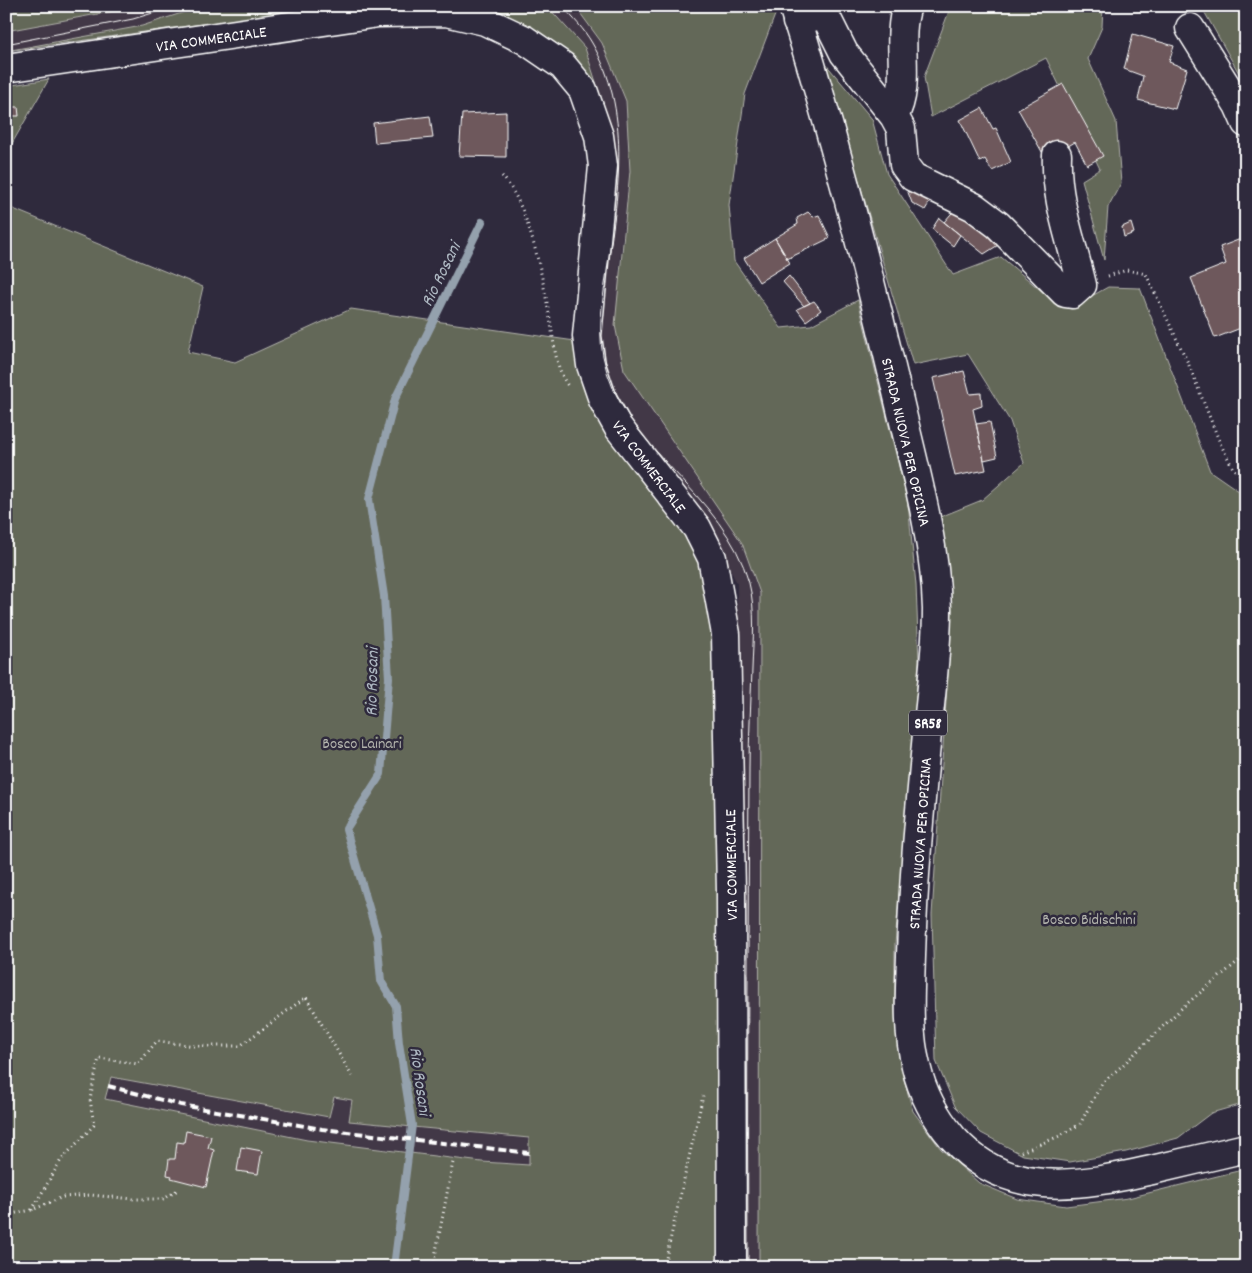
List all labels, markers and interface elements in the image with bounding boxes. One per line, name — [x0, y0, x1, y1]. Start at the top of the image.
street label: VIA COMMERCIALE — [155, 21, 269, 60]
water label: Rio Rosani — [416, 236, 470, 311]
street label: STRADA NUOVA PER OPICINA — [874, 356, 935, 529]
street label: VIA COMMERCIALE — [605, 416, 691, 519]
water label: Rio Rosani — [360, 645, 387, 717]
road number: SR58 — [909, 710, 947, 736]
park label: Bosco Lainari — [322, 733, 402, 756]
street label: STRADA NUOVA PER OPICINA — [904, 756, 939, 930]
street label: VIA COMMERCIALE — [720, 808, 745, 921]
park label: Bosco Bidischini — [1042, 909, 1136, 932]
water label: Rio Rosani — [401, 1046, 436, 1120]

